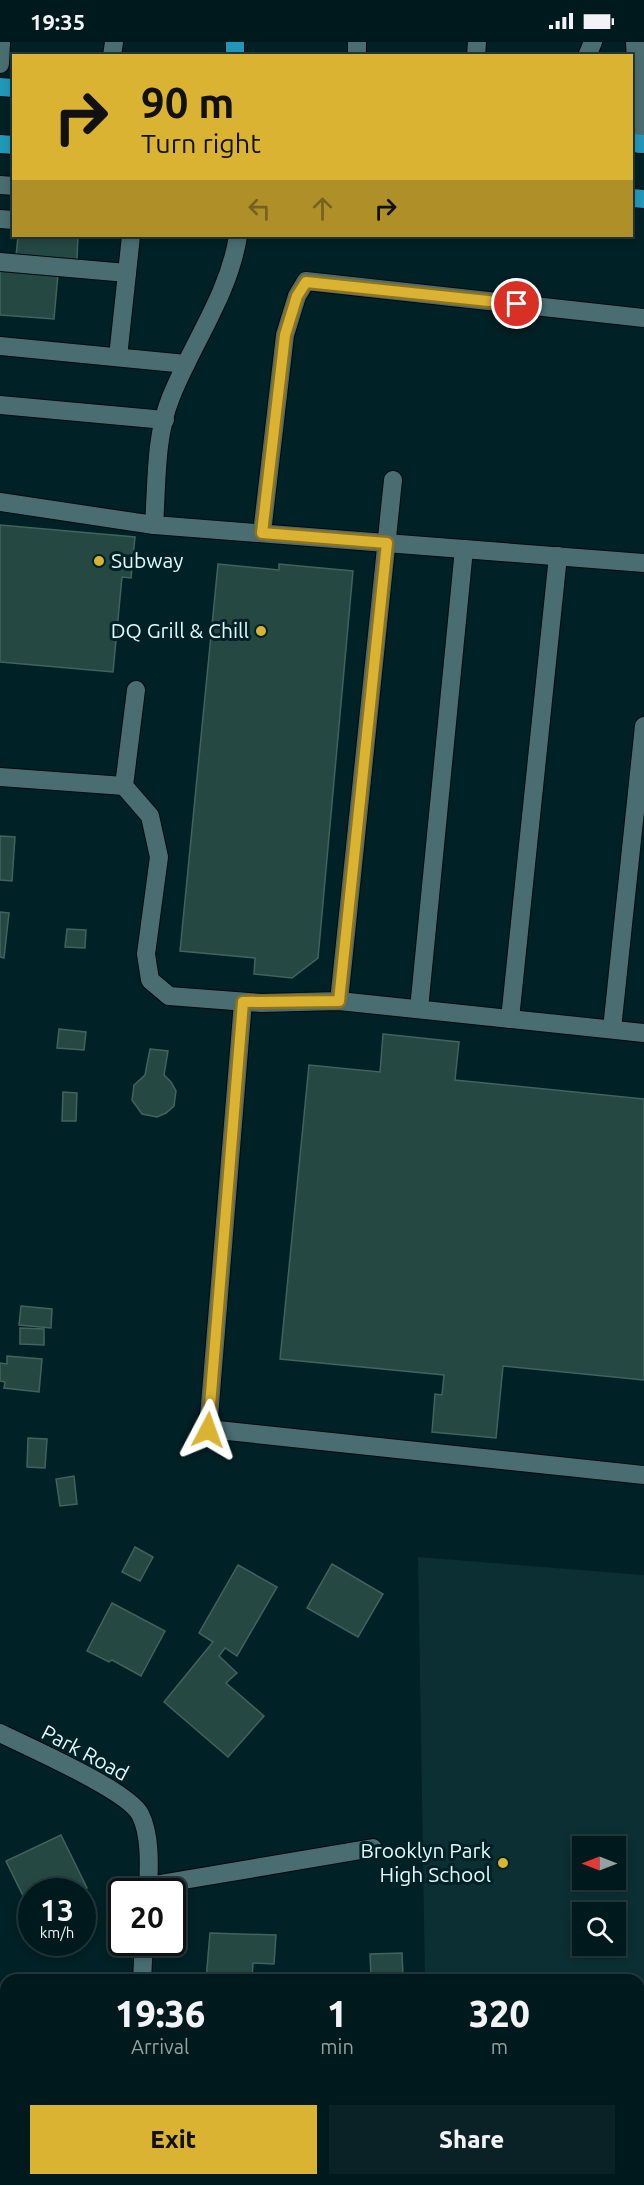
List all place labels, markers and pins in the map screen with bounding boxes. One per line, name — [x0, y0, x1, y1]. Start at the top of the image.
pin — [491, 278, 542, 329]
place label: Subway — [111, 548, 183, 572]
marker: Subway — [92, 554, 106, 568]
place label: DQ Grill & Chill — [111, 618, 249, 642]
marker: DQ Grill & Chill — [254, 624, 268, 638]
place label: Brooklyn Park High School — [360, 1838, 491, 1886]
marker: Brooklyn Park High School — [496, 1856, 510, 1870]

